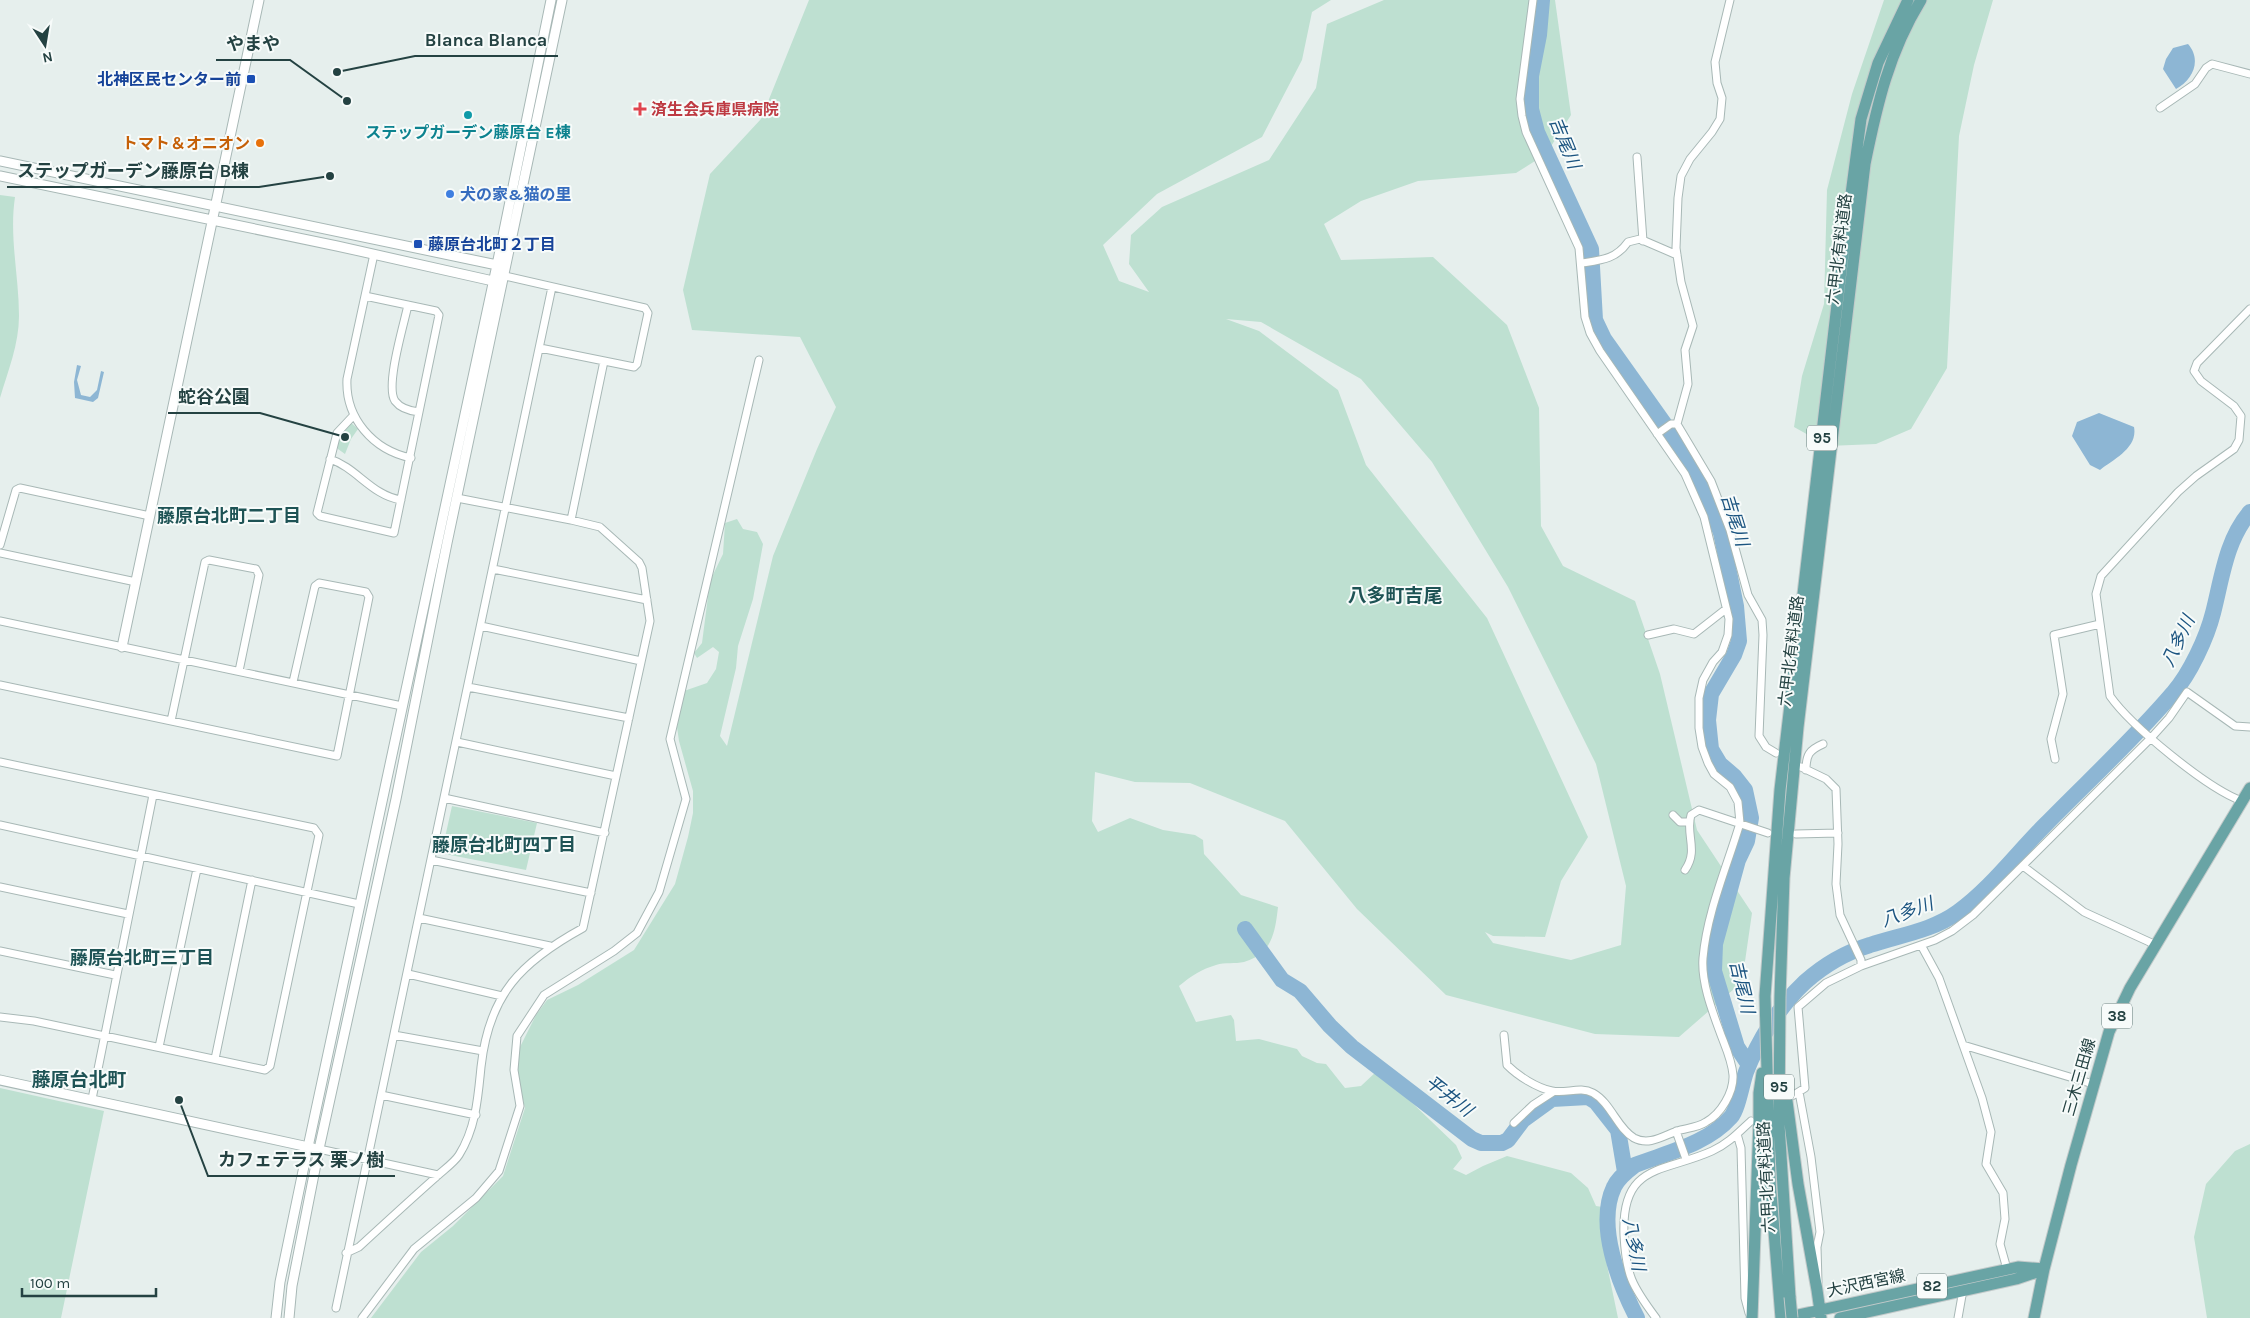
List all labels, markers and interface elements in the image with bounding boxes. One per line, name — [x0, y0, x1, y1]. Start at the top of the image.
north arrow — [20, 20, 70, 70]
callout: Blanca Blanca — [415, 23, 558, 56]
callout: やまや — [216, 27, 290, 60]
text: Blanca Blanca — [425, 29, 547, 51]
text: やまや — [226, 33, 280, 55]
text: N — [41, 48, 54, 67]
place label: 北神区民センター前 — [97, 70, 241, 89]
marker: 北神区民センター前 — [245, 73, 257, 85]
place label: 済生会兵庫県病院 — [651, 100, 779, 119]
marker: 済生会兵庫県病院 — [633, 102, 647, 116]
marker: ステップガーデン藤原台 E棟 — [462, 109, 474, 121]
water label: 吉尾川 — [1545, 114, 1586, 174]
place label: ステップガーデン藤原台 E棟 — [365, 123, 571, 142]
place label: トマト＆オニオン — [122, 134, 250, 153]
marker: トマト＆オニオン — [254, 137, 266, 149]
callout: ステップガーデン藤原台 B棟 — [7, 154, 259, 187]
text: ステップガーデン藤原台 B棟 — [17, 160, 249, 182]
place label: 犬の家&猫の里 — [460, 185, 571, 204]
marker: 犬の家&猫の里 — [444, 188, 456, 200]
street label: 六甲北有料道路 — [1823, 192, 1855, 306]
place label: 藤原台北町２丁目 — [428, 235, 556, 254]
marker: 藤原台北町２丁目 — [412, 238, 424, 250]
callout: 蛇谷公園 — [168, 380, 260, 413]
text: 蛇谷公園 — [178, 386, 250, 408]
road number: 95 — [1807, 426, 1837, 450]
water label: 吉尾川 — [1717, 491, 1754, 551]
district label: 藤原台北町二丁目 — [157, 505, 301, 527]
district label: 八多町吉尾 — [1347, 585, 1443, 607]
street label: 六甲北有料道路 — [1775, 594, 1807, 708]
water label: 八多川 — [2157, 610, 2200, 670]
district label: 藤原台北町四丁目 — [432, 834, 576, 856]
water label: 八多川 — [1878, 892, 1938, 932]
district label: 藤原台北町三丁目 — [70, 947, 214, 969]
water label: 吉尾川 — [1725, 958, 1759, 1018]
road number: 38 — [2102, 1004, 2132, 1028]
street label: 三木三田線 — [2059, 1036, 2099, 1118]
district label: 藤原台北町 — [31, 1069, 127, 1091]
water label: 平井川 — [1421, 1071, 1479, 1123]
road number: 95 — [1764, 1074, 1794, 1100]
street label: 六甲北有料道路 — [1754, 1121, 1778, 1233]
callout: カフェテラス 栗ノ樹 — [208, 1143, 395, 1176]
text: カフェテラス 栗ノ樹 — [218, 1149, 384, 1171]
water label: 八多川 — [1618, 1215, 1650, 1275]
street label: 大沢西宮線 — [1825, 1265, 1907, 1301]
scale bar — [22, 1266, 156, 1298]
text: 100 m — [30, 1274, 70, 1292]
road number: 82 — [1917, 1274, 1947, 1298]

